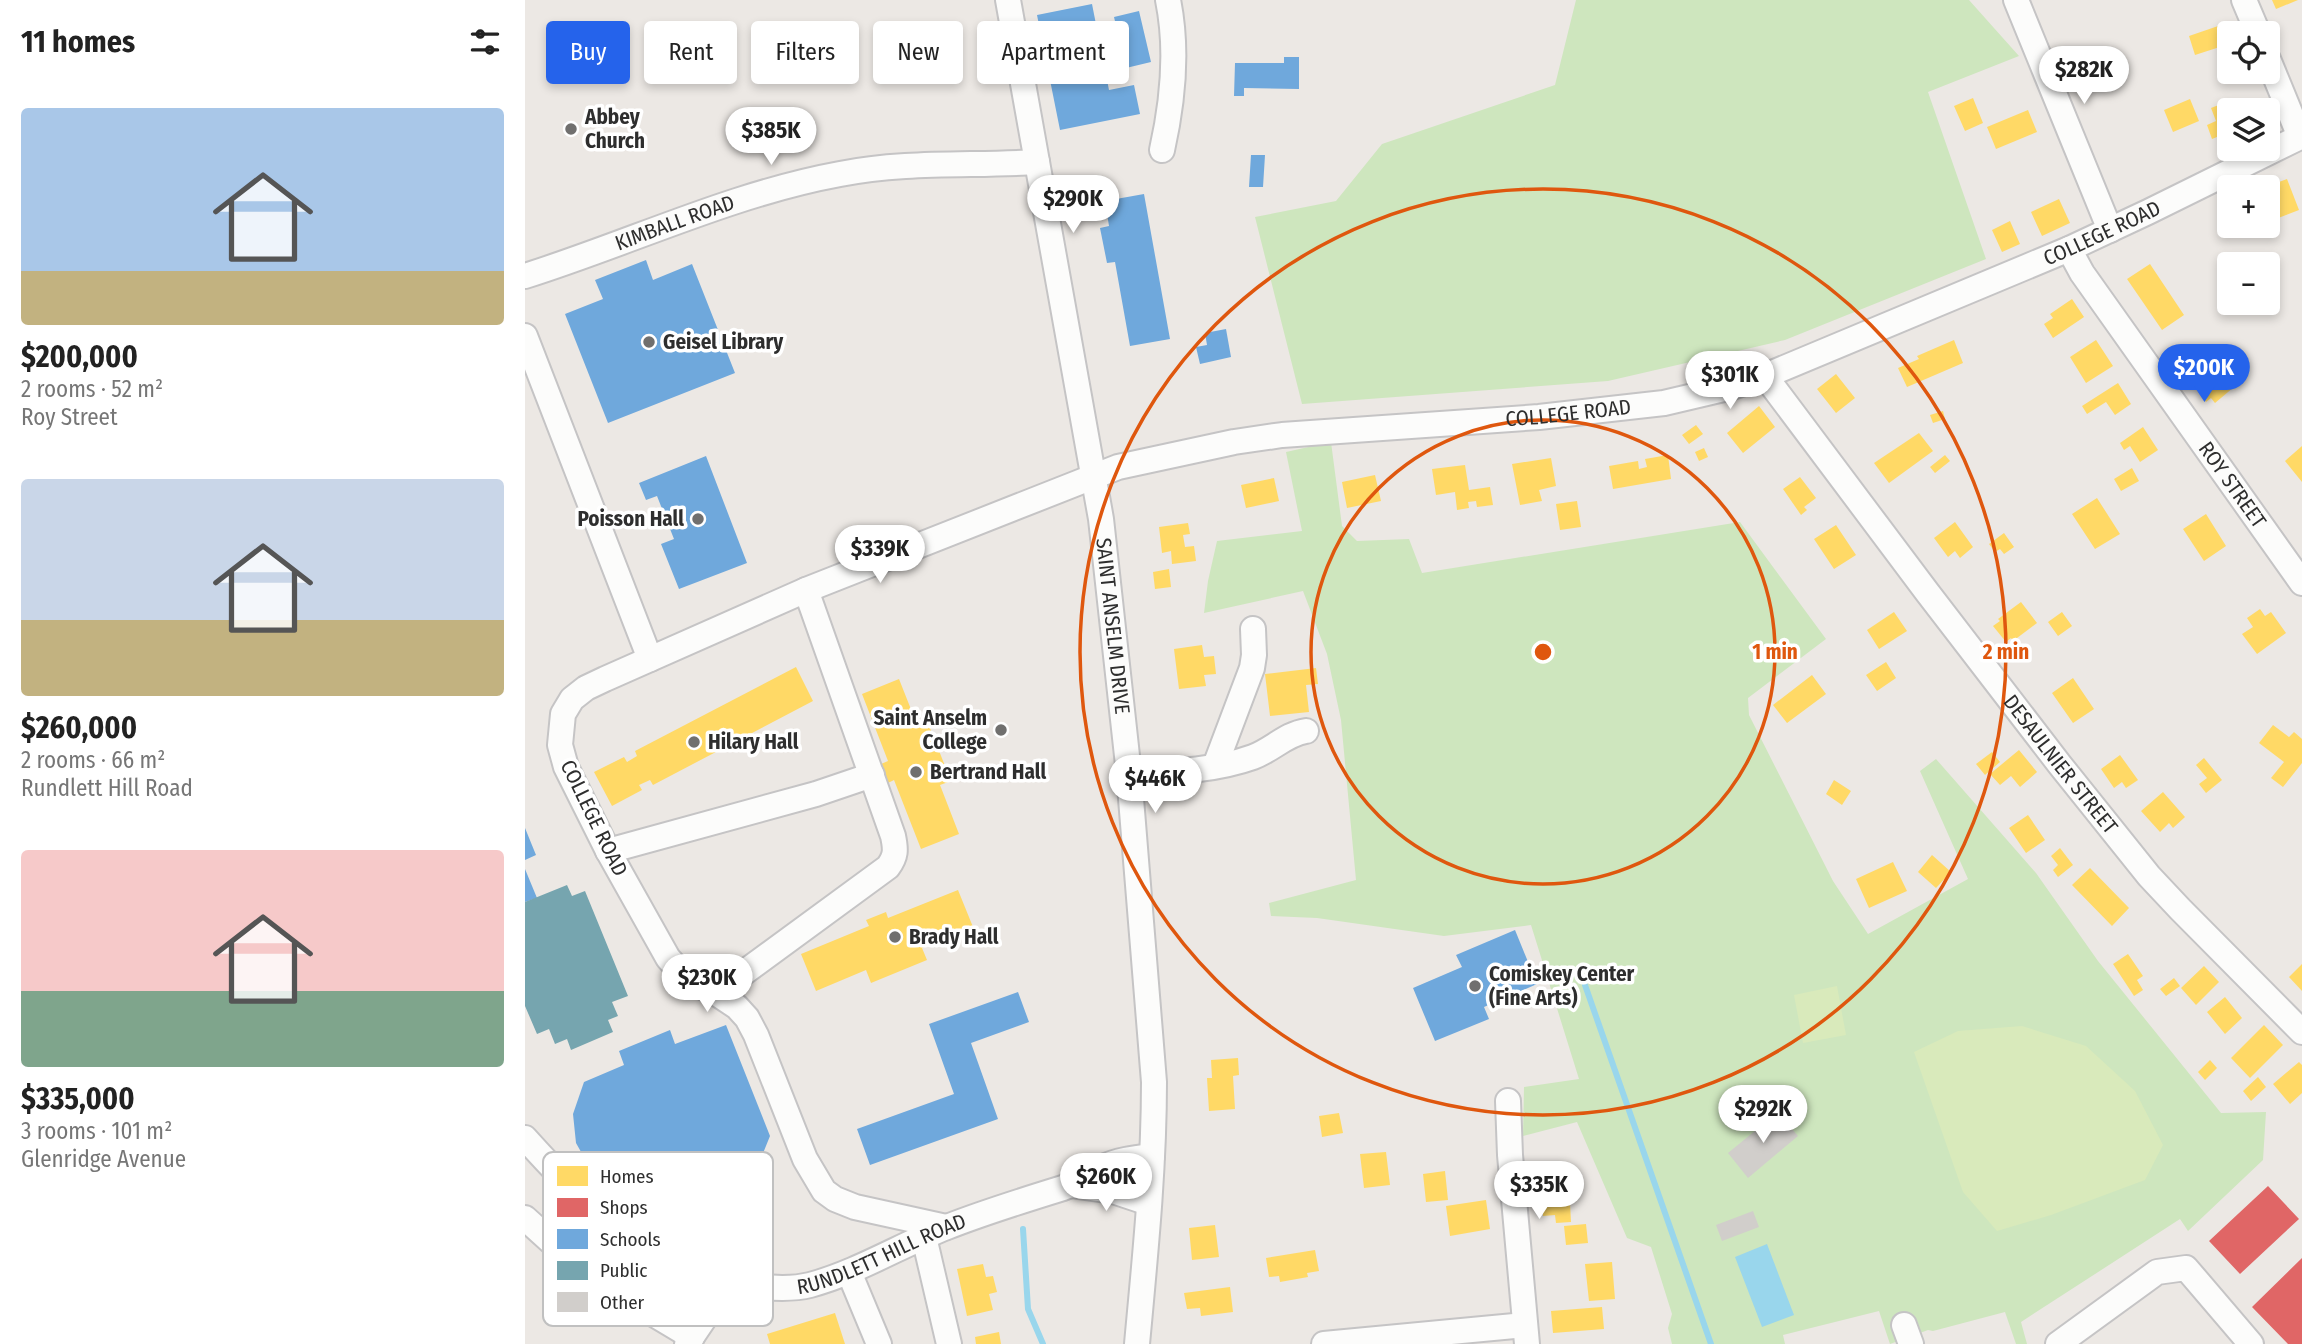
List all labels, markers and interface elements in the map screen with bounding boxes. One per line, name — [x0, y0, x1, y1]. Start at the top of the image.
chip: Buy — [546, 21, 630, 84]
chip: Rent — [644, 21, 737, 84]
chip: Filters — [751, 21, 859, 84]
chip: New — [873, 21, 963, 84]
chip: Apartment — [977, 21, 1129, 84]
map controls — [2217, 21, 2280, 315]
button: locate — [2217, 21, 2280, 84]
icon: filters — [466, 23, 504, 61]
text: 11 homes — [21, 24, 135, 60]
pin: $282K — [2035, 46, 2133, 106]
text: $282K — [2055, 55, 2113, 83]
button: layers — [2217, 98, 2280, 161]
place label: Abbey Church — [584, 104, 645, 154]
pin: $385K — [722, 108, 820, 167]
text: $385K — [741, 116, 801, 144]
marker: Abbey Church — [563, 121, 579, 137]
icon: home — [200, 154, 326, 280]
button: + — [2217, 175, 2280, 238]
pin: $290K — [1024, 176, 1122, 235]
text: $290K — [1043, 184, 1103, 212]
street label: KIMBALL ROAD — [612, 189, 738, 256]
street label: COLLEGE ROAD — [2040, 195, 2165, 271]
button: − — [2217, 252, 2280, 315]
place label: Geisel Library — [663, 329, 784, 355]
marker: Geisel Library — [641, 334, 657, 350]
text: $200,000 — [21, 339, 138, 375]
pin: $200K — [2155, 344, 2253, 404]
pin: $301K — [1681, 352, 1779, 411]
text: $200K — [2174, 353, 2234, 381]
text: $301K — [1701, 360, 1759, 388]
text: 2 rooms · 52 m² — [21, 375, 163, 403]
street label: COLLEGE ROAD — [1505, 394, 1632, 432]
text: Roy Street — [21, 403, 117, 431]
street label: ROY STREET — [2193, 437, 2272, 533]
place label: Poisson Hall — [577, 506, 684, 532]
marker: Poisson Hall — [690, 511, 706, 527]
icon: home — [200, 525, 326, 651]
pin: $339K — [831, 526, 929, 585]
text: $339K — [851, 534, 909, 562]
street label: SAINT ANSELM DRIVE — [1090, 537, 1135, 716]
text: 1 min — [1752, 639, 1798, 665]
text: 2 min — [1982, 639, 2029, 665]
centre of rings — [1531, 640, 1555, 664]
street label: DESAULNIER STREET — [1998, 690, 2123, 839]
place label: Saint Anselm College — [873, 705, 987, 755]
text: $260,000 — [21, 710, 137, 746]
marker: Saint Anselm College — [993, 722, 1009, 738]
place label: Hilary Hall — [708, 729, 799, 755]
marker: Hilary Hall — [686, 734, 702, 750]
text: 2 rooms · 66 m² — [21, 746, 165, 774]
street label: COLLEGE ROAD — [555, 756, 633, 880]
pin: $446K — [1106, 756, 1204, 815]
place label: Bertrand Hall — [930, 759, 1046, 785]
marker: Bertrand Hall — [908, 764, 924, 780]
text: $446K — [1125, 764, 1185, 792]
text: Rundlett Hill Road — [21, 774, 193, 802]
icon: home — [200, 896, 326, 1022]
place label: Brady Hall — [909, 924, 999, 950]
marker: Brady Hall — [887, 929, 903, 945]
pin: $230K — [658, 954, 756, 1014]
place label: Comiskey Center (Fine Arts) — [1489, 961, 1635, 1011]
text: $230K — [678, 963, 736, 991]
marker: Comiskey Center (Fine Arts) — [1467, 978, 1483, 994]
text: $335,000 — [21, 1081, 135, 1117]
pin: $292K — [1714, 1086, 1812, 1145]
text: $292K — [1734, 1094, 1792, 1122]
text: 3 rooms · 101 m² — [21, 1117, 172, 1145]
text: Glenridge Avenue — [21, 1145, 186, 1173]
legend — [543, 1152, 773, 1326]
pin: $260K — [1057, 1154, 1155, 1213]
text: $260K — [1076, 1162, 1136, 1190]
pin: $335K — [1490, 1162, 1588, 1221]
text: Homes — [600, 1165, 654, 1188]
text: $335K — [1510, 1170, 1568, 1198]
text: Shops — [600, 1196, 648, 1219]
street label: RUNDLETT HILL ROAD — [795, 1208, 970, 1300]
text: Schools — [600, 1228, 661, 1251]
text: Public — [600, 1259, 647, 1282]
text: Other — [600, 1291, 645, 1314]

